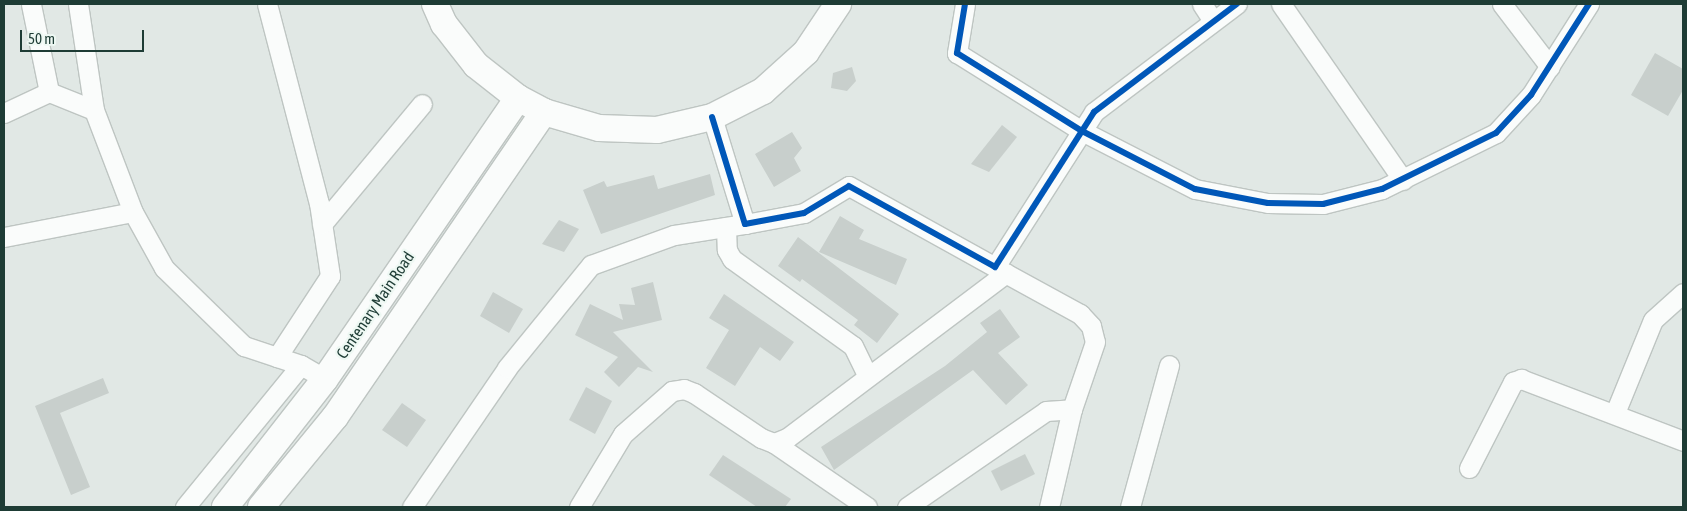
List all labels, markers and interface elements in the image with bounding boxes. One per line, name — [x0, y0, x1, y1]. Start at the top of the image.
scale bar — [22, 20, 146, 52]
text: 50 m — [28, 30, 55, 47]
street label: Centenary Main Road — [332, 248, 418, 362]

